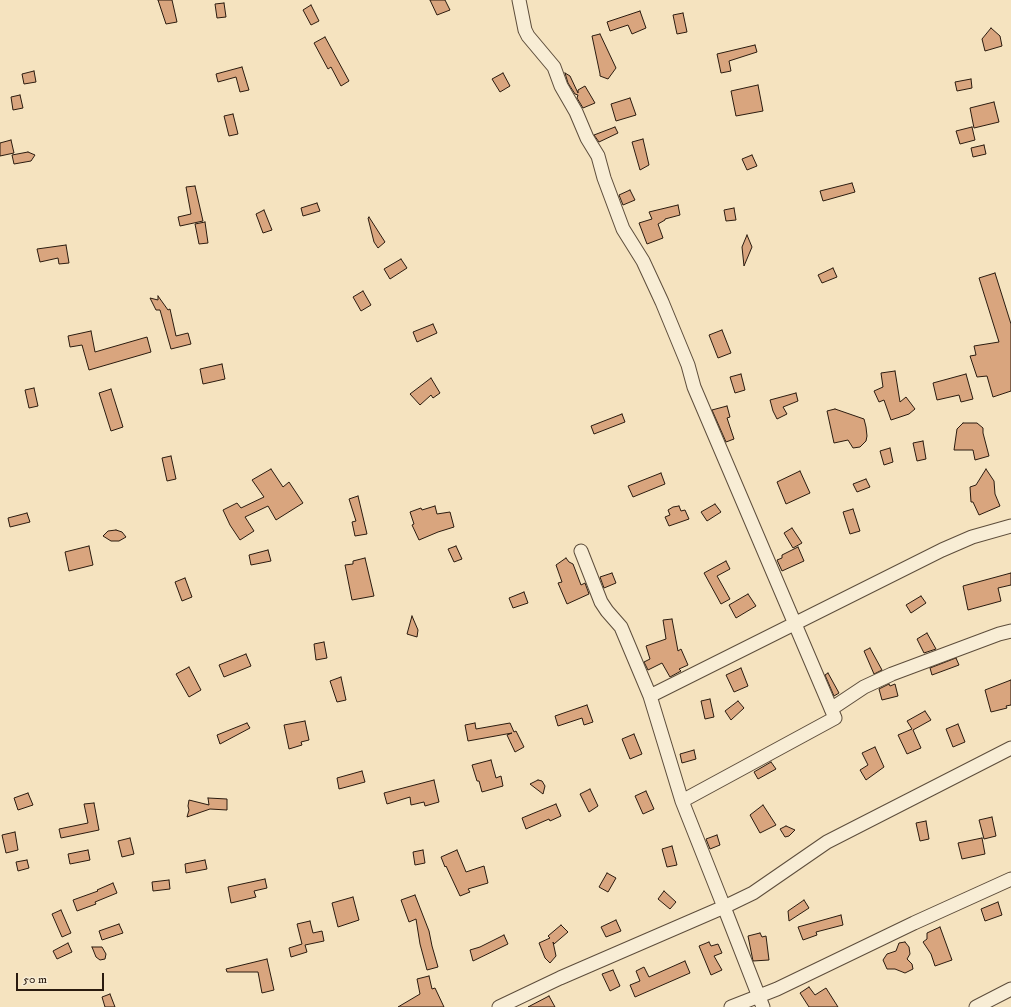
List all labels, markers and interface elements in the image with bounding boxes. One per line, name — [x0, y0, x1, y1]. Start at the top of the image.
scale bar — [18, 965, 106, 991]
text: 50 m — [23, 972, 47, 987]

